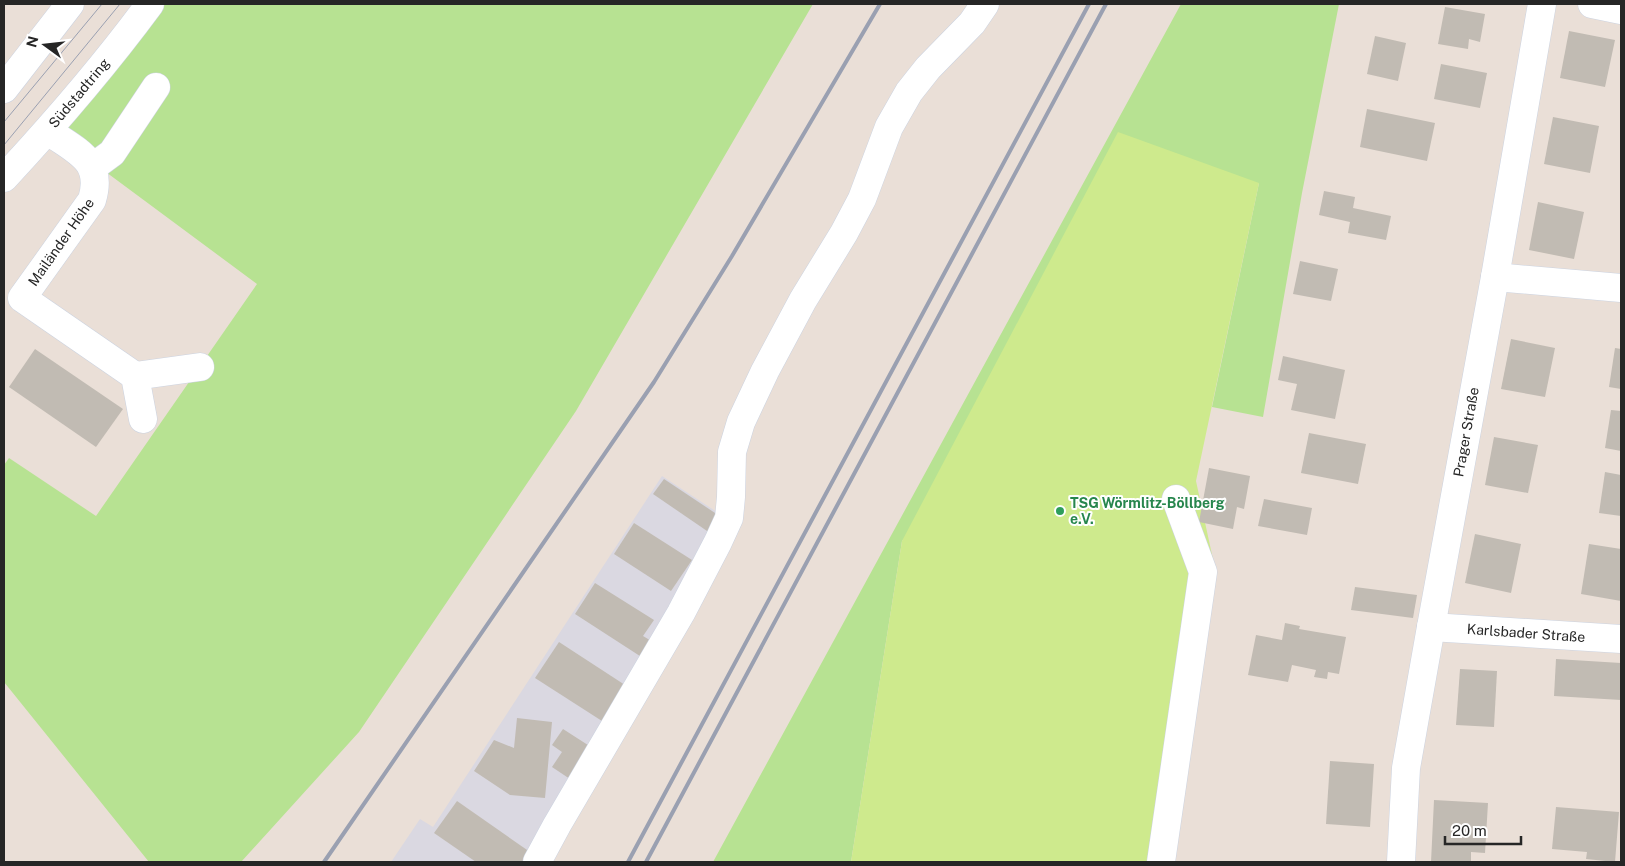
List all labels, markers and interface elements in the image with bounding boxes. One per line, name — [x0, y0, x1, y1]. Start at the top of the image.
north arrow — [20, 20, 70, 70]
text: N — [23, 34, 42, 49]
street label: Südstadtring — [45, 55, 113, 131]
street label: Mailänder Höhe — [25, 195, 97, 289]
street label: Prager Straße — [1450, 386, 1482, 478]
place label: TSG Wörmlitz-Böllberg e.V. — [1070, 495, 1225, 527]
marker: TSG Wörmlitz-Böllberg e.V. — [1054, 505, 1066, 517]
street label: Karlsbader Straße — [1466, 621, 1586, 645]
scale bar — [1445, 814, 1521, 846]
text: 20 m — [1452, 822, 1487, 839]

